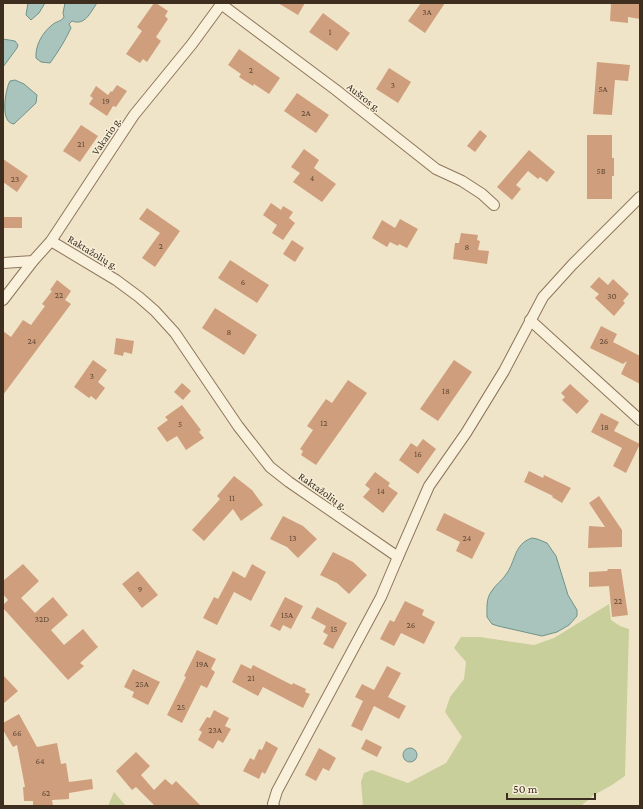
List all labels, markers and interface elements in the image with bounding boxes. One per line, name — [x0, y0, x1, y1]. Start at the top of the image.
house number: 3A — [422, 7, 433, 17]
house number: 1 — [329, 27, 332, 37]
house number: 2 — [249, 65, 253, 75]
street label: Aušros g. — [344, 80, 383, 115]
house number: 3 — [391, 80, 395, 90]
house number: 5A — [598, 84, 608, 94]
house number: 19 — [102, 96, 110, 106]
house number: 2A — [301, 108, 312, 118]
street label: Vakario g. — [89, 115, 124, 158]
house number: 21 — [77, 139, 85, 149]
house number: 5B — [596, 166, 606, 176]
house number: 4 — [310, 173, 315, 183]
house number: 23 — [11, 174, 19, 184]
street label: Raktažolių g. — [65, 232, 120, 273]
house number: 2 — [159, 241, 163, 251]
house number: 8 — [465, 242, 470, 252]
house number: 6 — [241, 277, 246, 287]
house number: 22 — [55, 290, 63, 300]
house number: 30 — [607, 291, 617, 301]
house number: 8 — [227, 327, 232, 337]
house number: 24 — [28, 336, 37, 346]
house number: 26 — [600, 336, 609, 346]
house number: 3 — [90, 371, 94, 381]
house number: 18 — [442, 386, 450, 396]
house number: 12 — [320, 418, 328, 428]
house number: 5 — [178, 419, 182, 429]
house number: 18 — [601, 422, 609, 432]
house number: 16 — [414, 449, 422, 459]
street label: Raktažolių g. — [296, 470, 350, 513]
house number: 14 — [377, 486, 385, 496]
house number: 11 — [229, 493, 235, 503]
house number: 13 — [289, 533, 297, 543]
house number: 24 — [463, 533, 472, 543]
house number: 9 — [138, 584, 143, 594]
house number: 22 — [614, 596, 622, 606]
house number: 15A — [281, 610, 294, 620]
house number: 32D — [35, 614, 49, 624]
house number: 26 — [407, 620, 416, 630]
house number: 15 — [330, 624, 338, 634]
house number: 19A — [196, 659, 209, 669]
house number: 21 — [247, 673, 255, 683]
house number: 25A — [135, 679, 150, 689]
house number: 25 — [177, 702, 185, 712]
house number: 23A — [208, 725, 223, 735]
house number: 66 — [12, 728, 22, 738]
house number: 64 — [35, 756, 45, 766]
scale bar — [507, 775, 595, 801]
text: 50 m — [513, 782, 538, 796]
house number: 62 — [42, 788, 50, 798]

